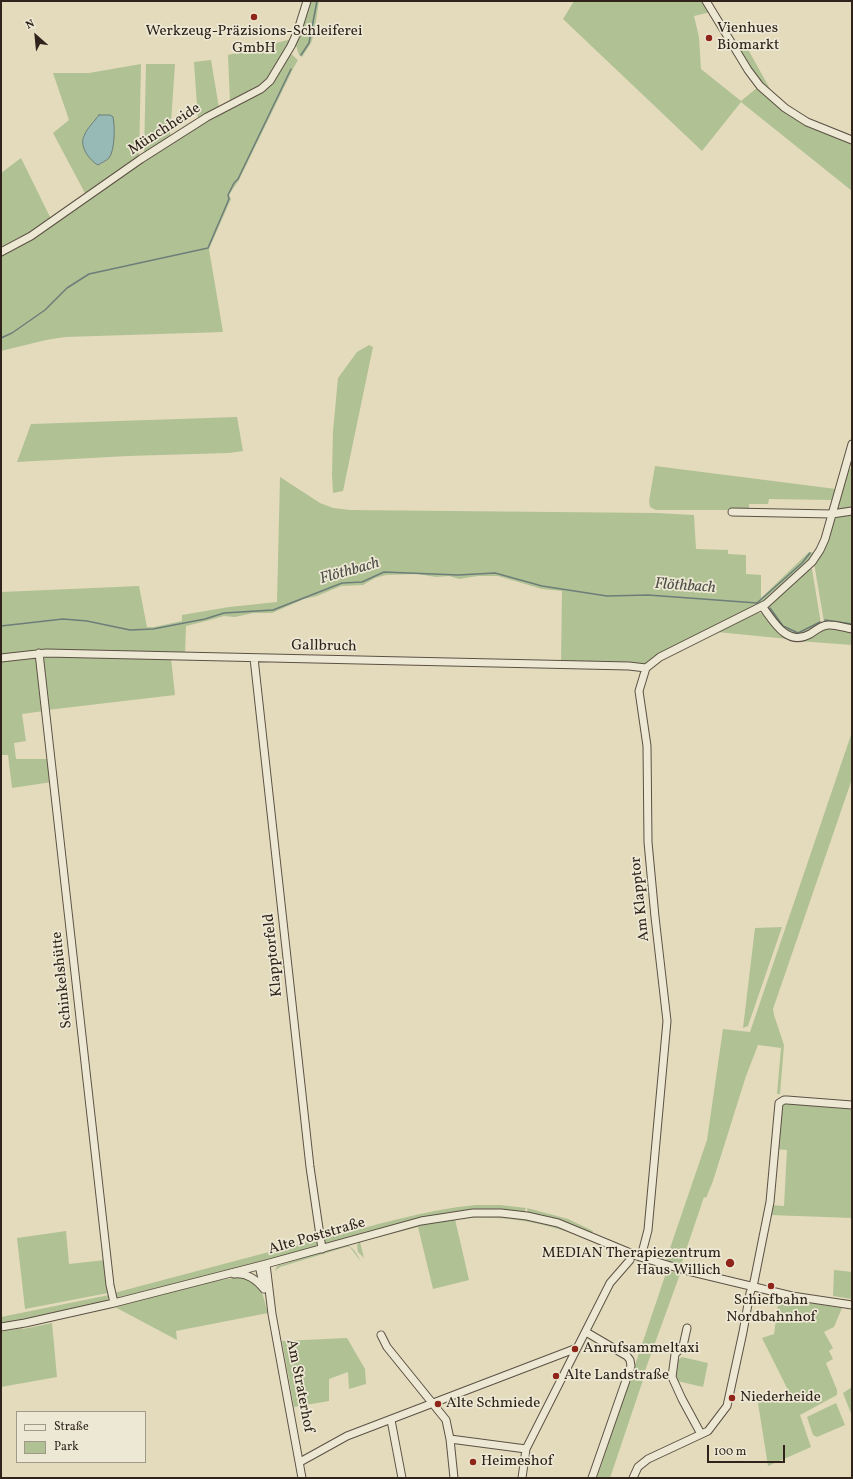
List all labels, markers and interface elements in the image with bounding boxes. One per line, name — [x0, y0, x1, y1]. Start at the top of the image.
marker: Werkzeug-Präzisions-Schleiferei GmbH — [249, 12, 259, 22]
north arrow — [16, 16, 56, 56]
text: N — [23, 16, 37, 33]
place label: Vienhues Biomarkt — [717, 20, 779, 55]
place label: Werkzeug-Präzisions-Schleiferei GmbH — [146, 23, 362, 58]
marker: Vienhues Biomarkt — [704, 33, 714, 43]
street label: Münchheide — [126, 100, 204, 160]
water label: Flöthbach — [318, 554, 382, 590]
water label: Flöthbach — [654, 575, 716, 599]
street label: Gallbruch — [291, 637, 357, 657]
street label: Am Klapptor — [628, 856, 654, 942]
street label: Klapptorfeld — [261, 912, 287, 998]
street label: Schinkelshütte — [49, 930, 77, 1030]
street label: Alte Poststraße — [267, 1215, 367, 1259]
place label: MEDIAN Therapiezentrum Haus Willich — [542, 1245, 721, 1280]
marker: MEDIAN Therapiezentrum Haus Willich — [724, 1257, 736, 1269]
marker: Schiefbahn Nordbahnhof — [766, 1281, 776, 1291]
place label: Schiefbahn Nordbahnhof — [726, 1292, 816, 1327]
street label: Am Straterhof — [281, 1338, 317, 1434]
place label: Anrufsammeltaxi — [583, 1340, 699, 1358]
marker: Anrufsammeltaxi — [570, 1344, 580, 1354]
place label: Alte Landstraße — [564, 1367, 669, 1385]
marker: Alte Landstraße — [551, 1371, 561, 1381]
place label: Niederheide — [740, 1389, 821, 1407]
marker: Niederheide — [727, 1393, 737, 1403]
place label: Alte Schmiede — [446, 1395, 540, 1413]
marker: Alte Schmiede — [433, 1399, 443, 1409]
legend — [16, 1411, 146, 1463]
text: Straße — [54, 1419, 89, 1435]
scale bar — [709, 1437, 787, 1463]
text: Park — [54, 1439, 79, 1455]
text: 100 m — [714, 1444, 746, 1460]
place label: Heimeshof — [481, 1453, 553, 1471]
marker: Heimeshof — [468, 1457, 478, 1467]

